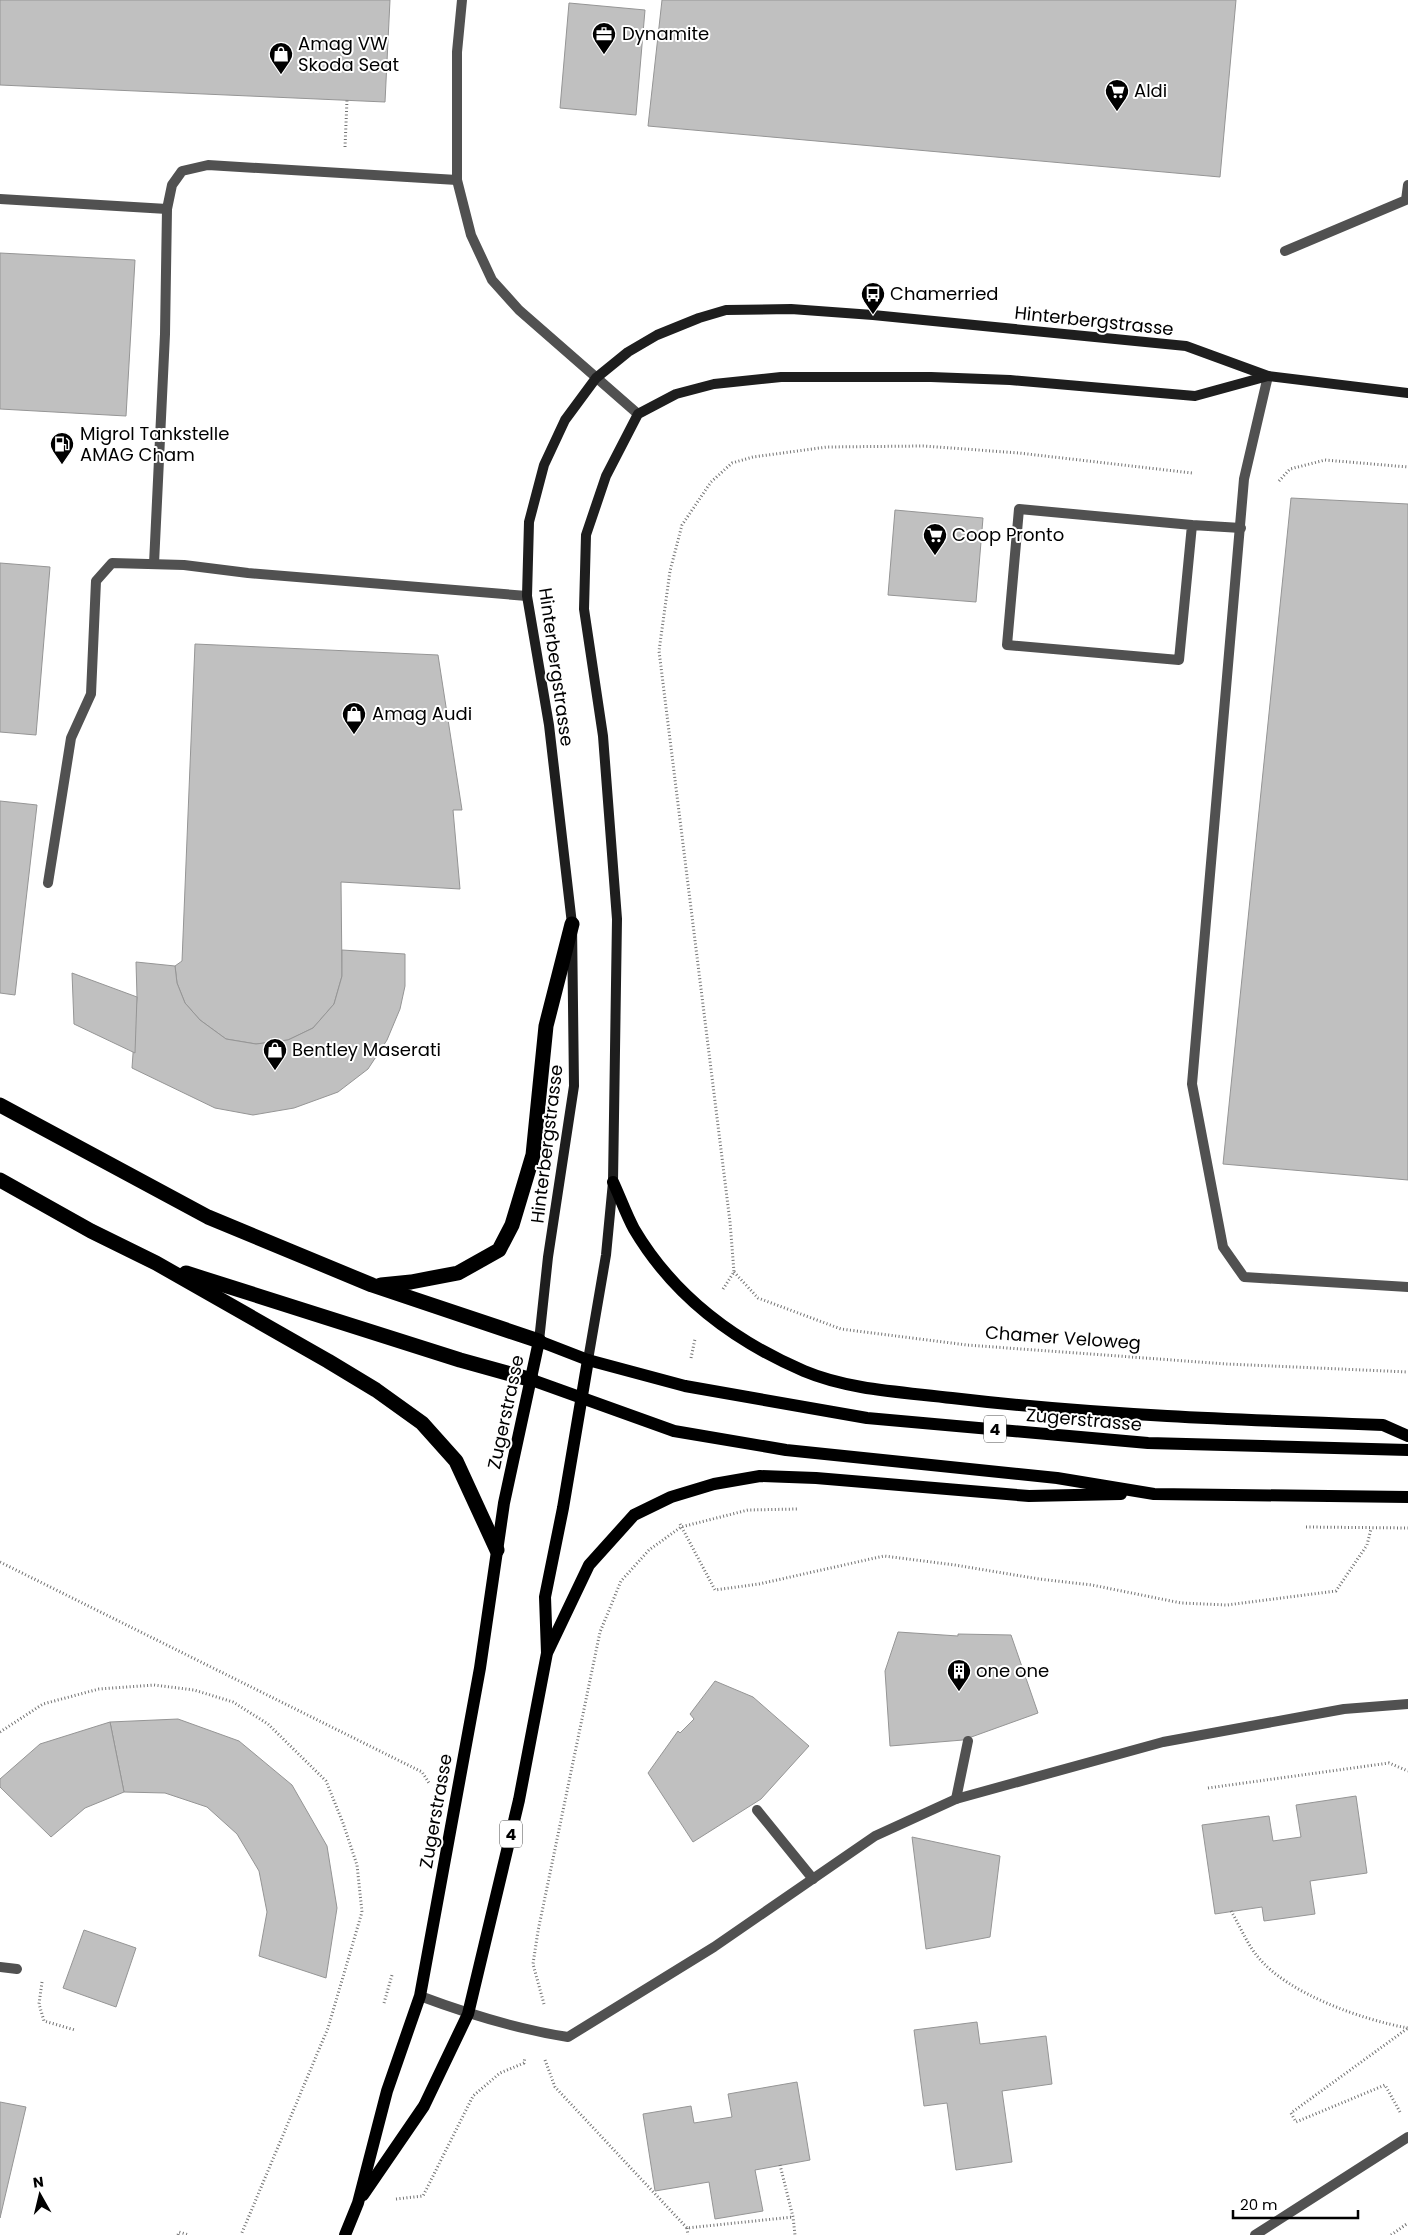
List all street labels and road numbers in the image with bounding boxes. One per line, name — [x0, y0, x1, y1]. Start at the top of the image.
street label: Hinterbergstrasse — [1013, 300, 1175, 341]
street label: Hinterbergstrasse — [533, 586, 580, 748]
street label: Hinterbergstrasse — [524, 1063, 569, 1225]
street label: Chamer Veloweg — [984, 1320, 1142, 1355]
street label: Zugerstrasse — [481, 1353, 530, 1471]
street label: Zugerstrasse — [1025, 1402, 1143, 1437]
road number: 4 — [984, 1416, 1006, 1442]
street label: Zugerstrasse — [413, 1752, 458, 1870]
road number: 4 — [500, 1820, 522, 1848]

